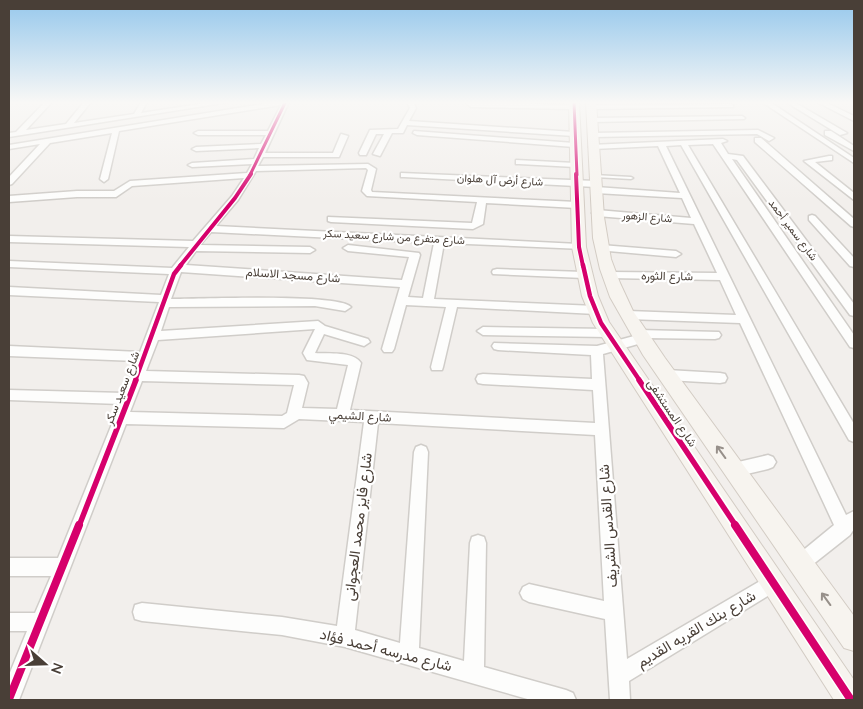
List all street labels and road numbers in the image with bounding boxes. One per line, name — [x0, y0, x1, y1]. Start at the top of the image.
street label: شارع أرض آل هلوان — [457, 170, 544, 190]
street label: شارع سمير أحمد — [765, 196, 821, 264]
street label: شارع الزهور — [620, 208, 673, 226]
street label: شارع متفرع من شارع سعيد سكر — [322, 226, 466, 248]
street label: شارع مسجد الاسلام — [245, 264, 341, 287]
street label: شارع الثوره — [641, 268, 693, 285]
street label: شارع سعيد سكر — [100, 349, 144, 428]
street label: شارع المستشفى — [643, 376, 701, 451]
street label: شارع الشيمي — [328, 406, 392, 428]
street label: شارع فايز محمد العجوانى — [339, 452, 378, 602]
street label: شارع القدس الشريف — [594, 463, 623, 588]
street label: شارع بنك القريه القديم — [633, 585, 760, 673]
street label: شارع مدرسه أحمد فؤاد — [318, 624, 454, 677]

